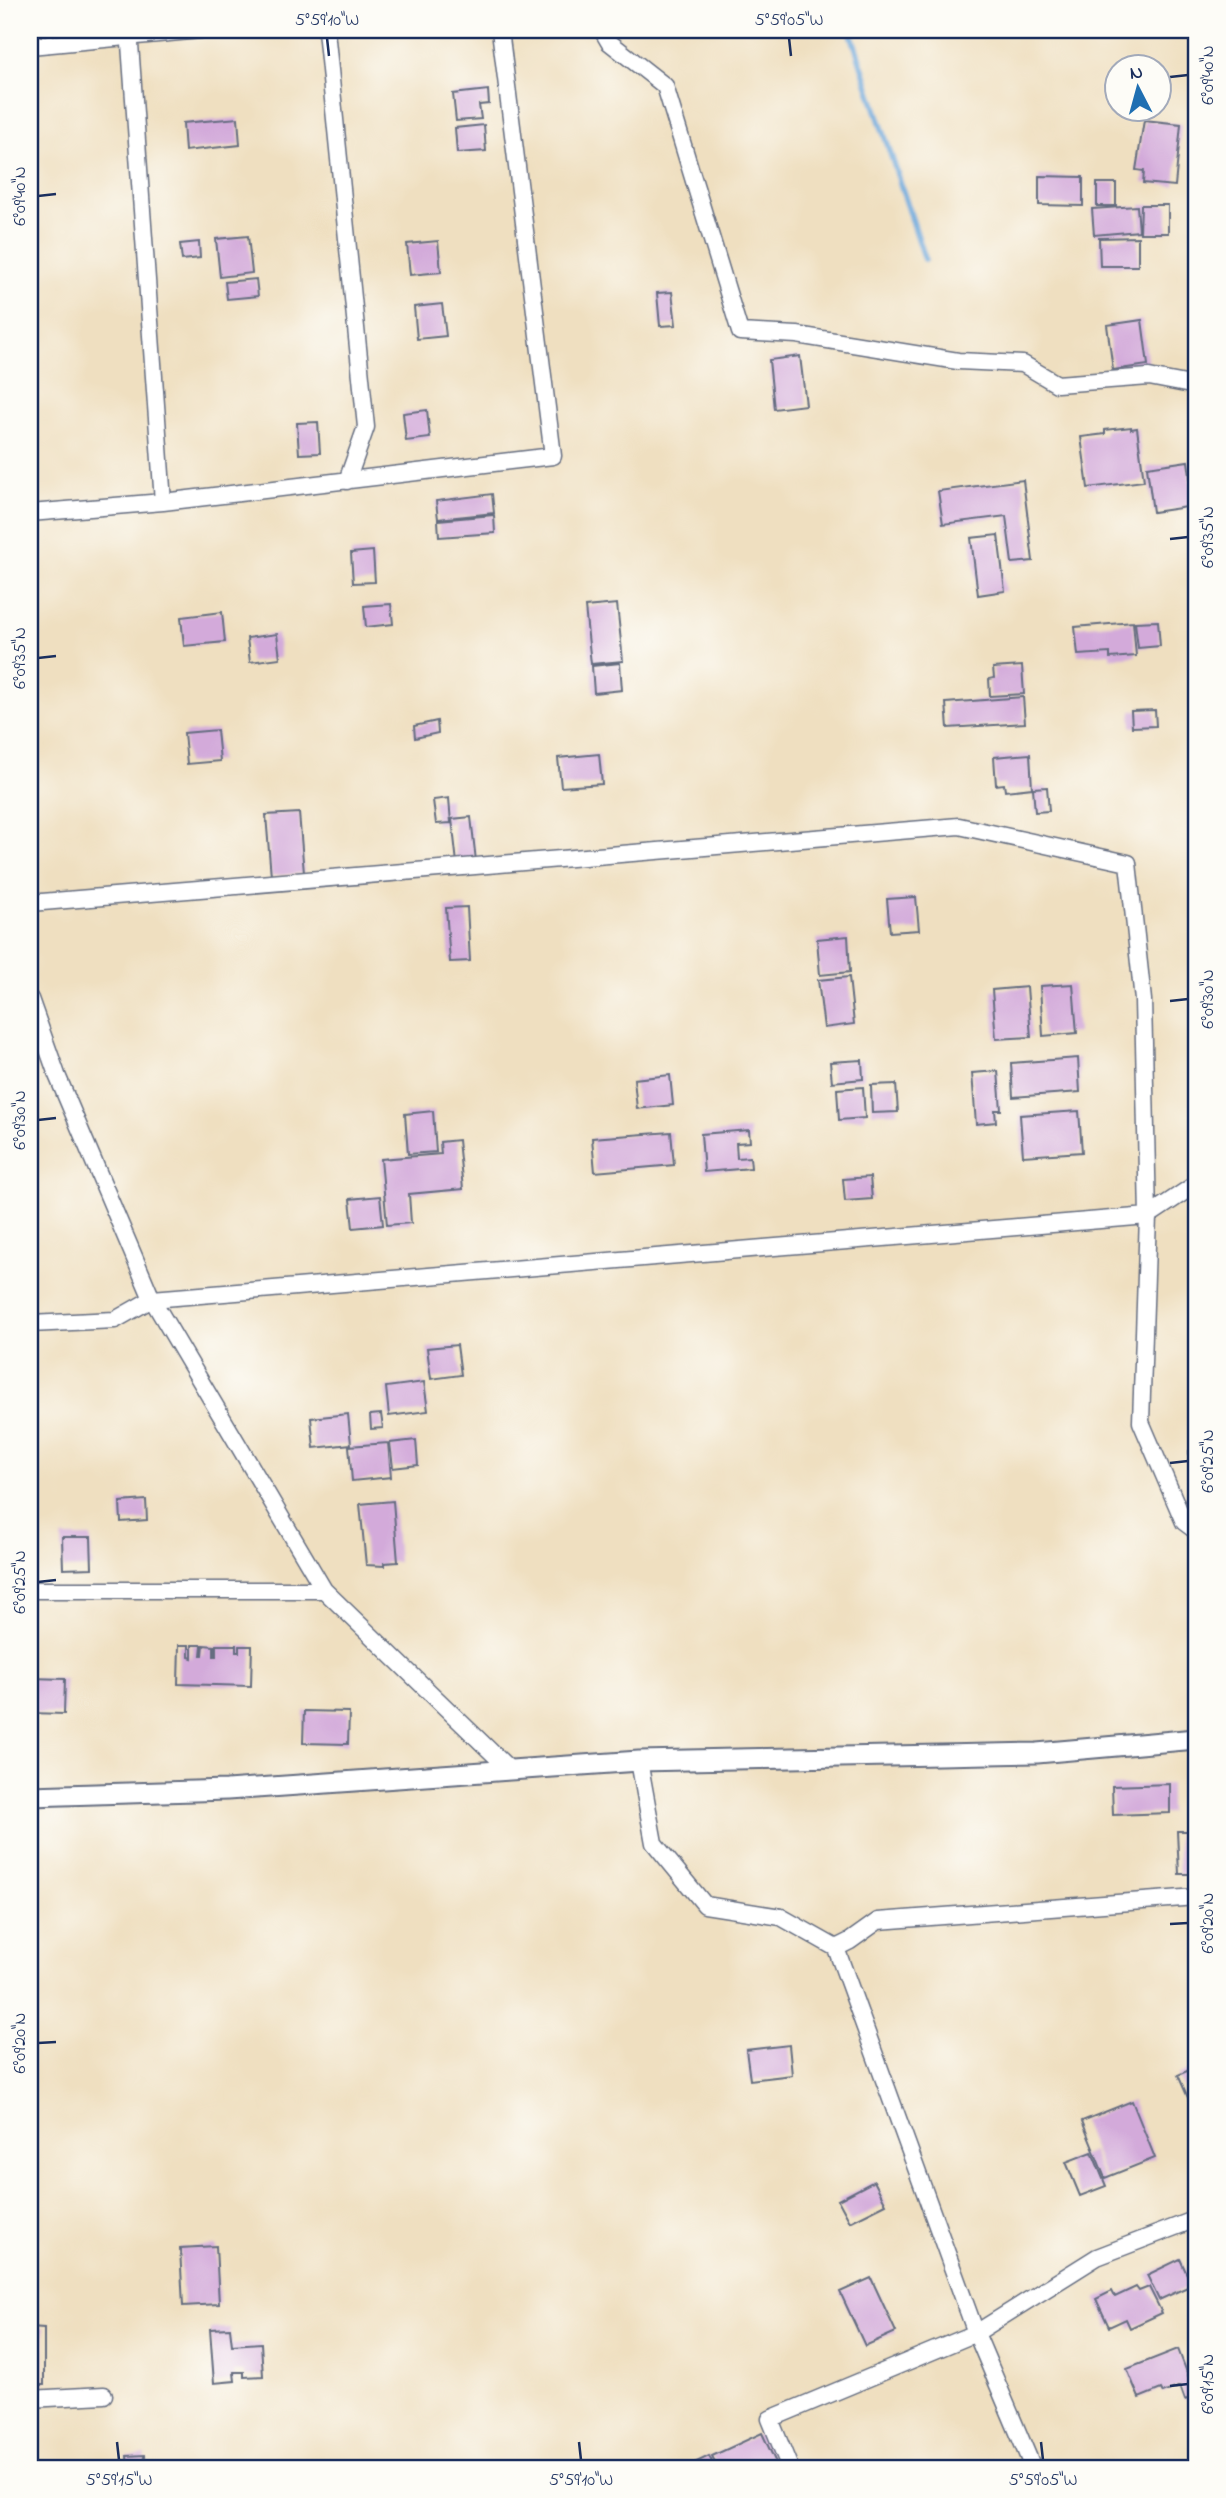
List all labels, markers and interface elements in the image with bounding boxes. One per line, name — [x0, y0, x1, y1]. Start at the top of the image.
text: 5°59'10"W — [295, 8, 359, 34]
text: 5°59'05"W — [755, 8, 824, 34]
text: 6°09'40"N — [1196, 45, 1222, 105]
north arrow — [1104, 52, 1174, 122]
text: N — [1129, 59, 1144, 88]
text: 6°09'40"N — [8, 166, 34, 226]
text: 6°09'35"N — [1196, 506, 1222, 568]
text: 6°09'35"N — [8, 627, 34, 689]
text: 6°09'30"N — [1196, 969, 1222, 1029]
text: 6°09'30"N — [8, 1090, 34, 1150]
text: 6°09'25"N — [1196, 1429, 1222, 1493]
text: 6°09'25"N — [8, 1550, 34, 1614]
text: 6°09'20"N — [1196, 1893, 1222, 1953]
text: 6°09'20"N — [8, 2013, 34, 2073]
text: 6°09'15"N — [1196, 2354, 1222, 2414]
text: 5°59'15"W — [86, 2468, 153, 2494]
text: 5°59'10"W — [549, 2468, 613, 2494]
text: 5°59'05"W — [1009, 2468, 1078, 2494]

